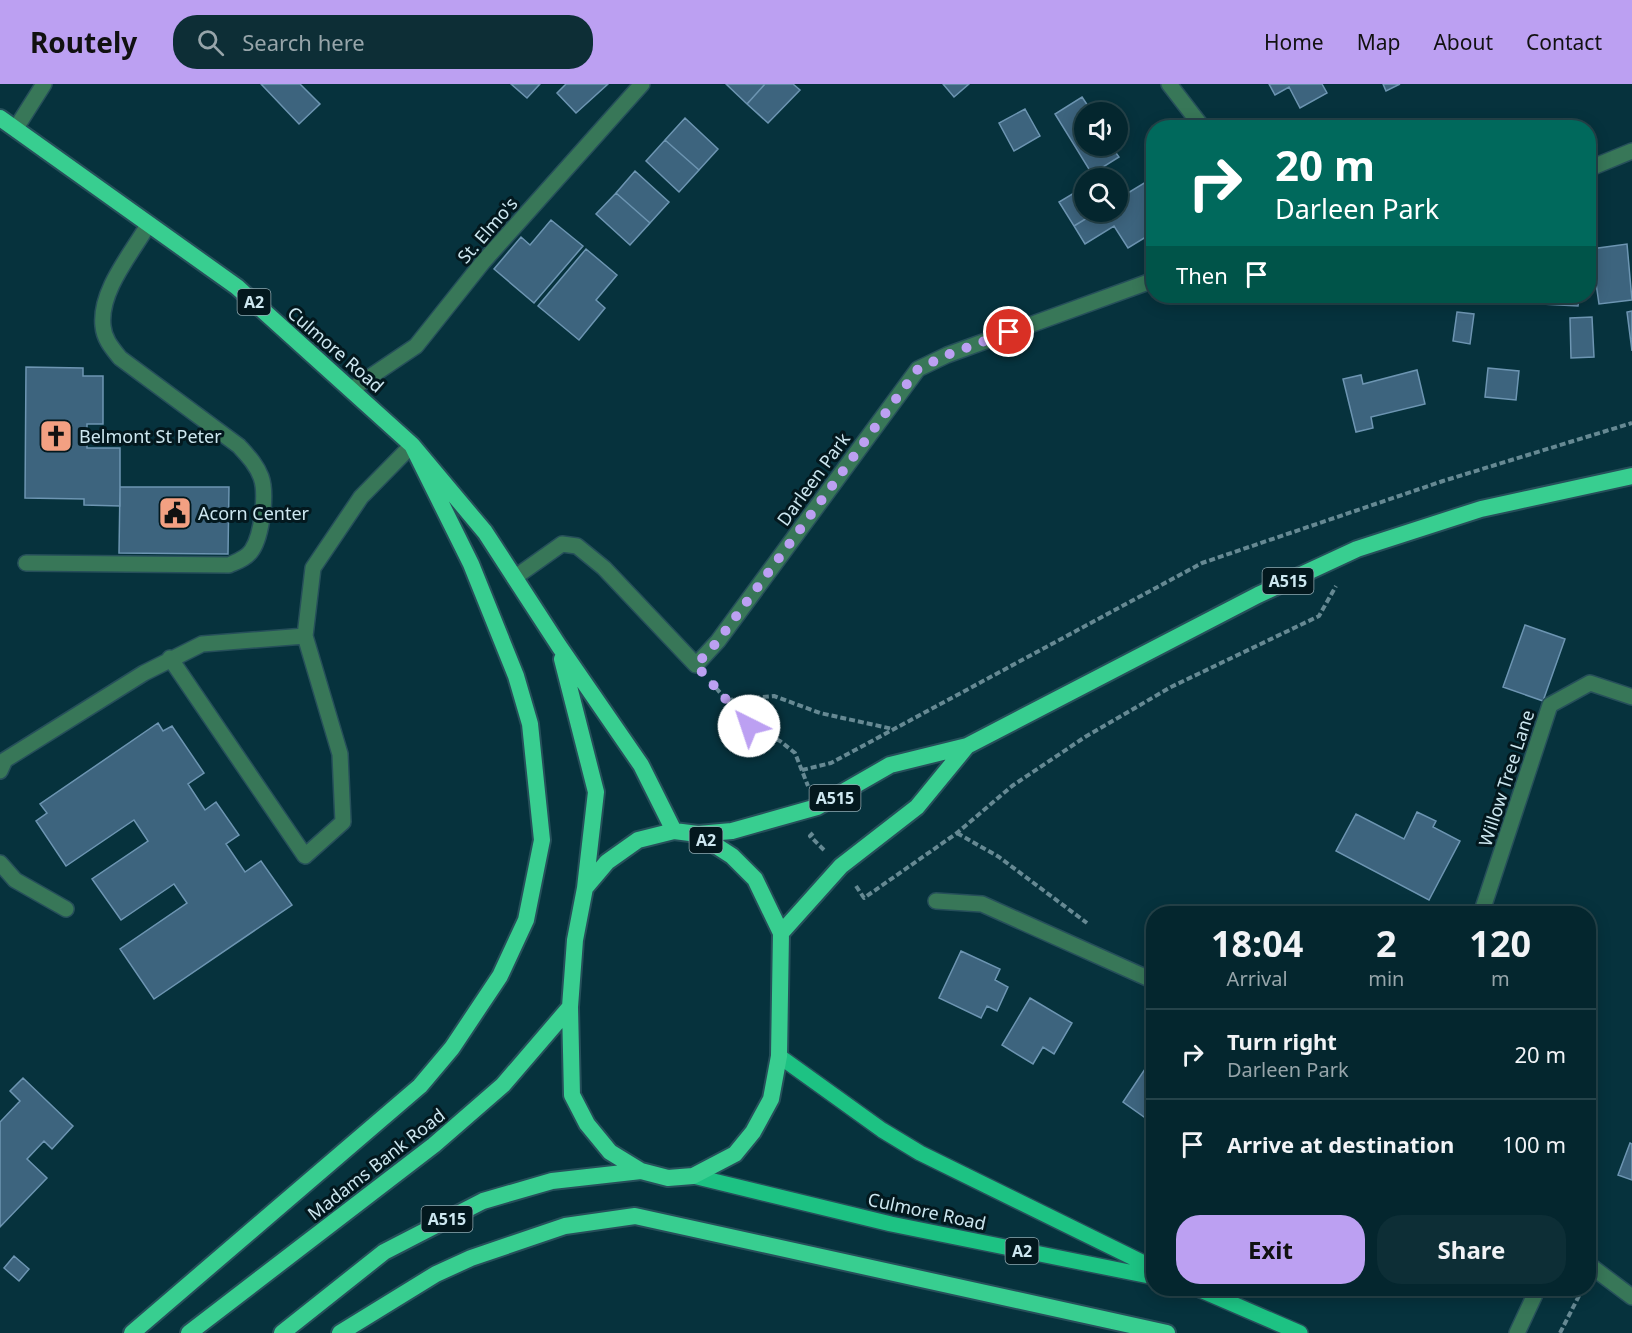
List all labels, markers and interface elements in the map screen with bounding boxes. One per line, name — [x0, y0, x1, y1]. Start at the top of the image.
search box — [173, 15, 593, 69]
text: Routely — [30, 23, 137, 61]
icon: search — [194, 26, 227, 59]
text: Search here — [242, 27, 365, 57]
text: Home — [1264, 28, 1324, 56]
text: Map — [1357, 28, 1400, 56]
text: About — [1433, 28, 1493, 56]
text: Contact — [1526, 28, 1602, 56]
map controls — [1074, 102, 1128, 222]
button: sound — [1074, 102, 1128, 156]
text: 20 m — [1275, 136, 1375, 193]
icon: right — [1176, 144, 1254, 222]
button: search — [1074, 168, 1128, 222]
text: Darleen Park — [1275, 190, 1439, 227]
street label: St. Elmo's — [452, 192, 522, 268]
icon: arrive — [1240, 258, 1273, 291]
text: Then — [1176, 260, 1228, 290]
road number: A2 — [238, 289, 270, 315]
street label: Culmore Road — [283, 301, 389, 397]
pin — [983, 306, 1034, 357]
icon: arrive — [992, 315, 1025, 348]
church icon: Belmont St Peter — [38, 418, 74, 454]
place label: Belmont St Peter — [79, 424, 222, 448]
street label: Darleen Park — [771, 427, 855, 530]
public building icon: Acorn Center — [157, 495, 193, 531]
place label: Acorn Center — [198, 501, 310, 525]
road number: A515 — [1262, 568, 1314, 594]
position arrow — [717, 694, 781, 758]
street label: Willow Tree Lane — [1473, 707, 1539, 849]
road number: A515 — [810, 785, 860, 811]
road number: A2 — [690, 827, 722, 853]
text: 18:04 — [1211, 919, 1303, 968]
text: 2 — [1376, 919, 1397, 968]
text: 120 — [1469, 919, 1531, 968]
text: Arrival — [1227, 965, 1288, 992]
text: min — [1368, 965, 1404, 992]
text: m — [1491, 965, 1510, 992]
text: Turn right — [1227, 1026, 1337, 1056]
icon: right — [1176, 1038, 1209, 1071]
text: 20 m — [1515, 1039, 1566, 1069]
text: Darleen Park — [1227, 1056, 1349, 1083]
street label: Madams Bank Road — [302, 1103, 450, 1225]
icon: arrive — [1176, 1128, 1209, 1161]
text: Arrive at destination — [1227, 1129, 1454, 1159]
text: 100 m — [1502, 1129, 1566, 1159]
street label: Culmore Road — [866, 1187, 988, 1235]
road number: A515 — [422, 1206, 472, 1232]
button: Exit — [1176, 1215, 1365, 1284]
button: Share — [1377, 1215, 1566, 1284]
road number: A2 — [1006, 1238, 1038, 1264]

